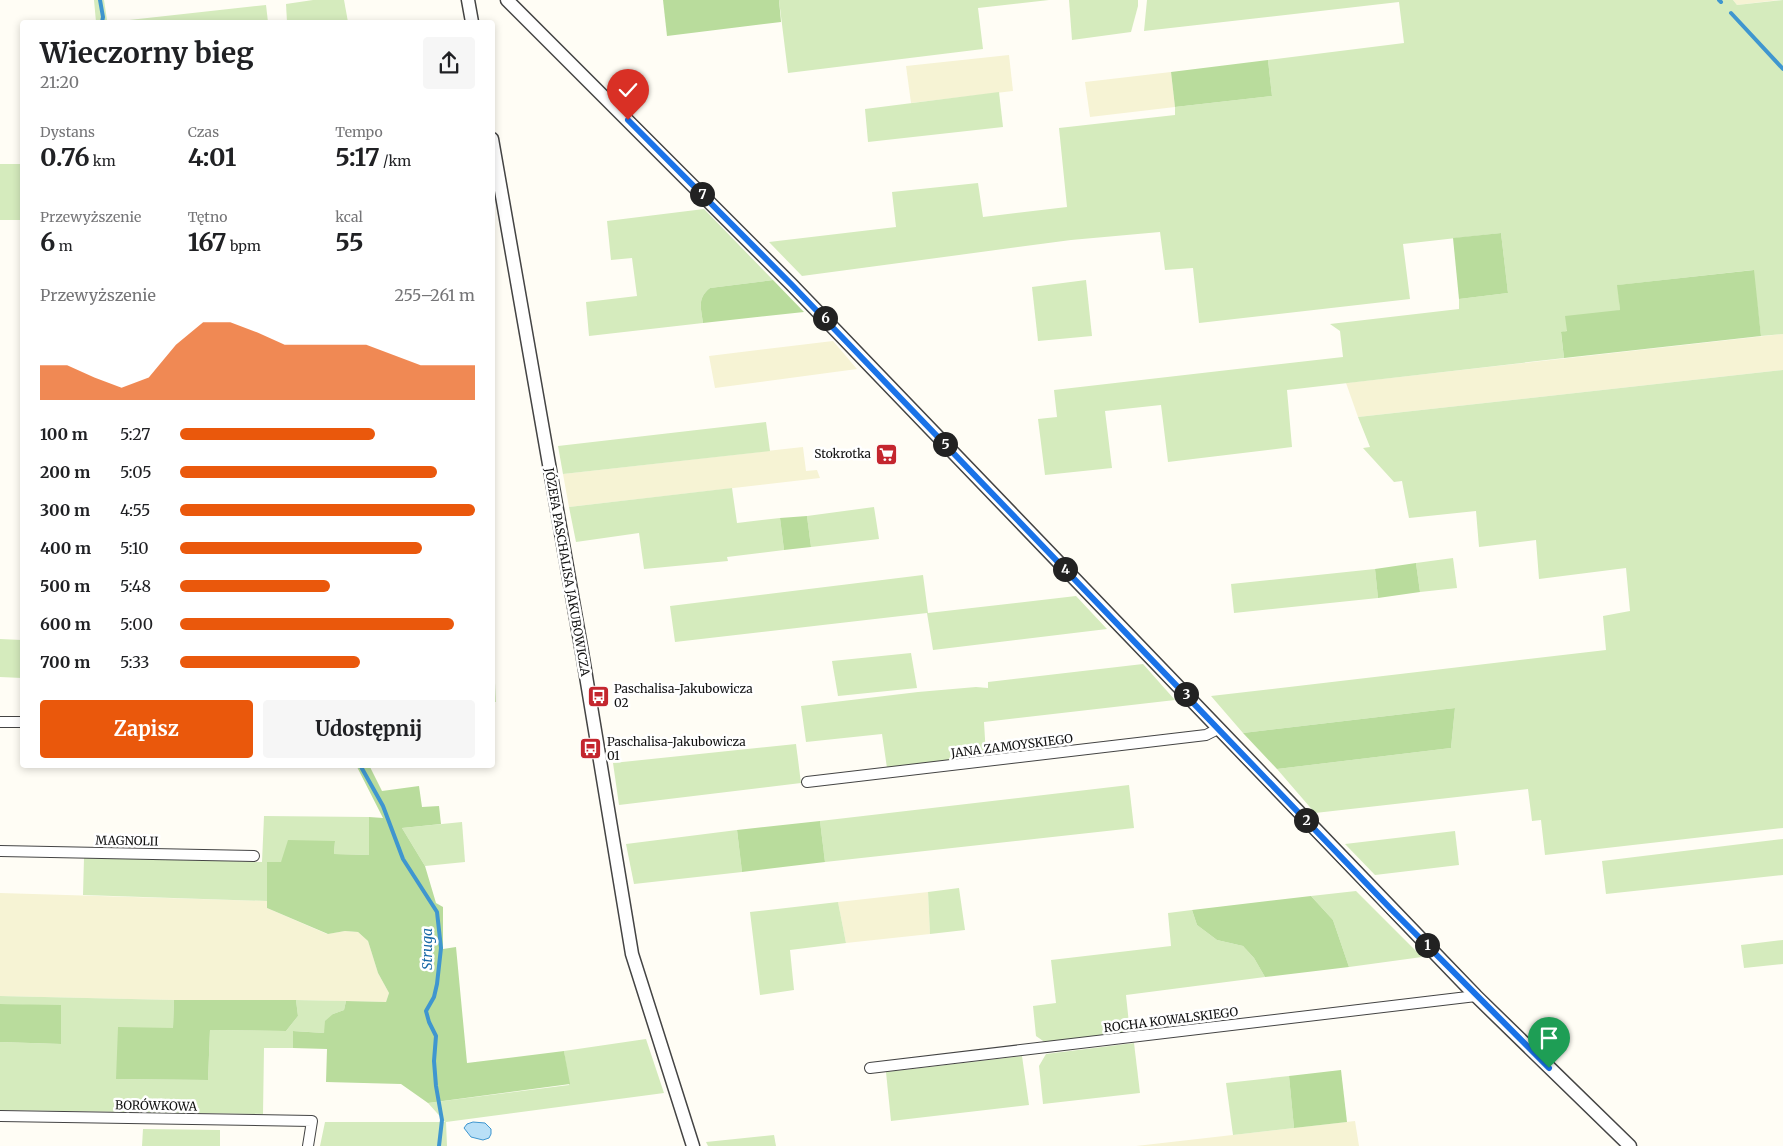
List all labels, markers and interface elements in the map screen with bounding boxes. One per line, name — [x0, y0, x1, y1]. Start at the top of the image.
text: Wieczorny bieg — [40, 35, 254, 71]
button: share — [423, 37, 475, 89]
pin — [607, 69, 649, 120]
text: 21:20 — [40, 72, 79, 92]
icon: check — [614, 76, 642, 104]
text: Dystans — [40, 123, 95, 141]
text: Czas — [188, 123, 219, 141]
text: Tempo — [335, 123, 383, 141]
text: 0.76 — [40, 141, 90, 173]
text: 4:01 — [188, 141, 236, 173]
text: 5:17 — [335, 141, 380, 173]
text: km — [90, 152, 116, 170]
text: /km — [380, 152, 411, 170]
pin: 7 — [690, 182, 714, 206]
text: 7 — [698, 185, 707, 203]
text: Przewyższenie — [40, 208, 141, 226]
text: Tętno — [188, 208, 227, 226]
text: kcal — [335, 208, 363, 226]
text: 6 — [40, 226, 55, 258]
text: 167 — [188, 226, 227, 258]
text: 55 — [335, 226, 364, 258]
text: m — [55, 237, 73, 255]
text: bpm — [227, 237, 261, 255]
text: Przewyższenie — [40, 285, 156, 305]
text: 255–261 m — [395, 285, 475, 305]
pin: 6 — [812, 306, 838, 330]
text: 6 — [821, 309, 830, 327]
text: 100 m — [40, 424, 88, 444]
text: 5:27 — [120, 424, 150, 444]
pin: 5 — [932, 432, 958, 456]
text: 5 — [941, 435, 950, 453]
supermarket icon: Stokrotka — [875, 442, 899, 466]
place label: Stokrotka — [814, 446, 872, 461]
text: 200 m — [40, 462, 90, 482]
text: 5:05 — [120, 462, 152, 482]
street label: JÓZEFA PASCHALISA JAKUBOWICZA — [542, 466, 593, 678]
text: 300 m — [40, 500, 90, 520]
text: 4:55 — [120, 500, 150, 520]
text: 400 m — [40, 538, 91, 558]
text: 5:10 — [120, 538, 149, 558]
pin: 4 — [1052, 556, 1078, 582]
text: 4 — [1061, 560, 1070, 578]
text: 500 m — [40, 576, 90, 596]
text: 5:48 — [120, 576, 151, 596]
text: 600 m — [40, 614, 91, 634]
text: 5:00 — [120, 614, 153, 634]
text: 700 m — [40, 652, 90, 672]
text: 5:33 — [120, 652, 150, 672]
place label: Paschalisa-Jakubowicza 02 — [614, 681, 753, 710]
pin: 3 — [1174, 682, 1198, 706]
bus stop icon: Paschalisa-Jakubowicza 02 — [586, 684, 610, 708]
text: 3 — [1182, 685, 1191, 703]
button: Zapisz — [40, 700, 253, 758]
button: Udostępnij — [263, 700, 475, 758]
street label: JANA ZAMOYSKIEGO — [949, 731, 1074, 761]
place label: Paschalisa-Jakubowicza 01 — [607, 734, 746, 763]
bus stop icon: Paschalisa-Jakubowicza 01 — [579, 737, 603, 761]
pin: 2 — [1294, 808, 1318, 832]
text: 2 — [1302, 811, 1311, 829]
street label: MAGNOLII — [95, 832, 159, 849]
water label: Struga — [418, 928, 436, 970]
pin: 1 — [1414, 932, 1440, 958]
text: 1 — [1424, 936, 1431, 954]
street label: ROCHA KOWALSKIEGO — [1103, 1004, 1239, 1035]
pin — [1528, 1017, 1570, 1068]
icon: arrive — [1535, 1024, 1563, 1052]
street label: BORÓWKOWA — [115, 1097, 198, 1114]

